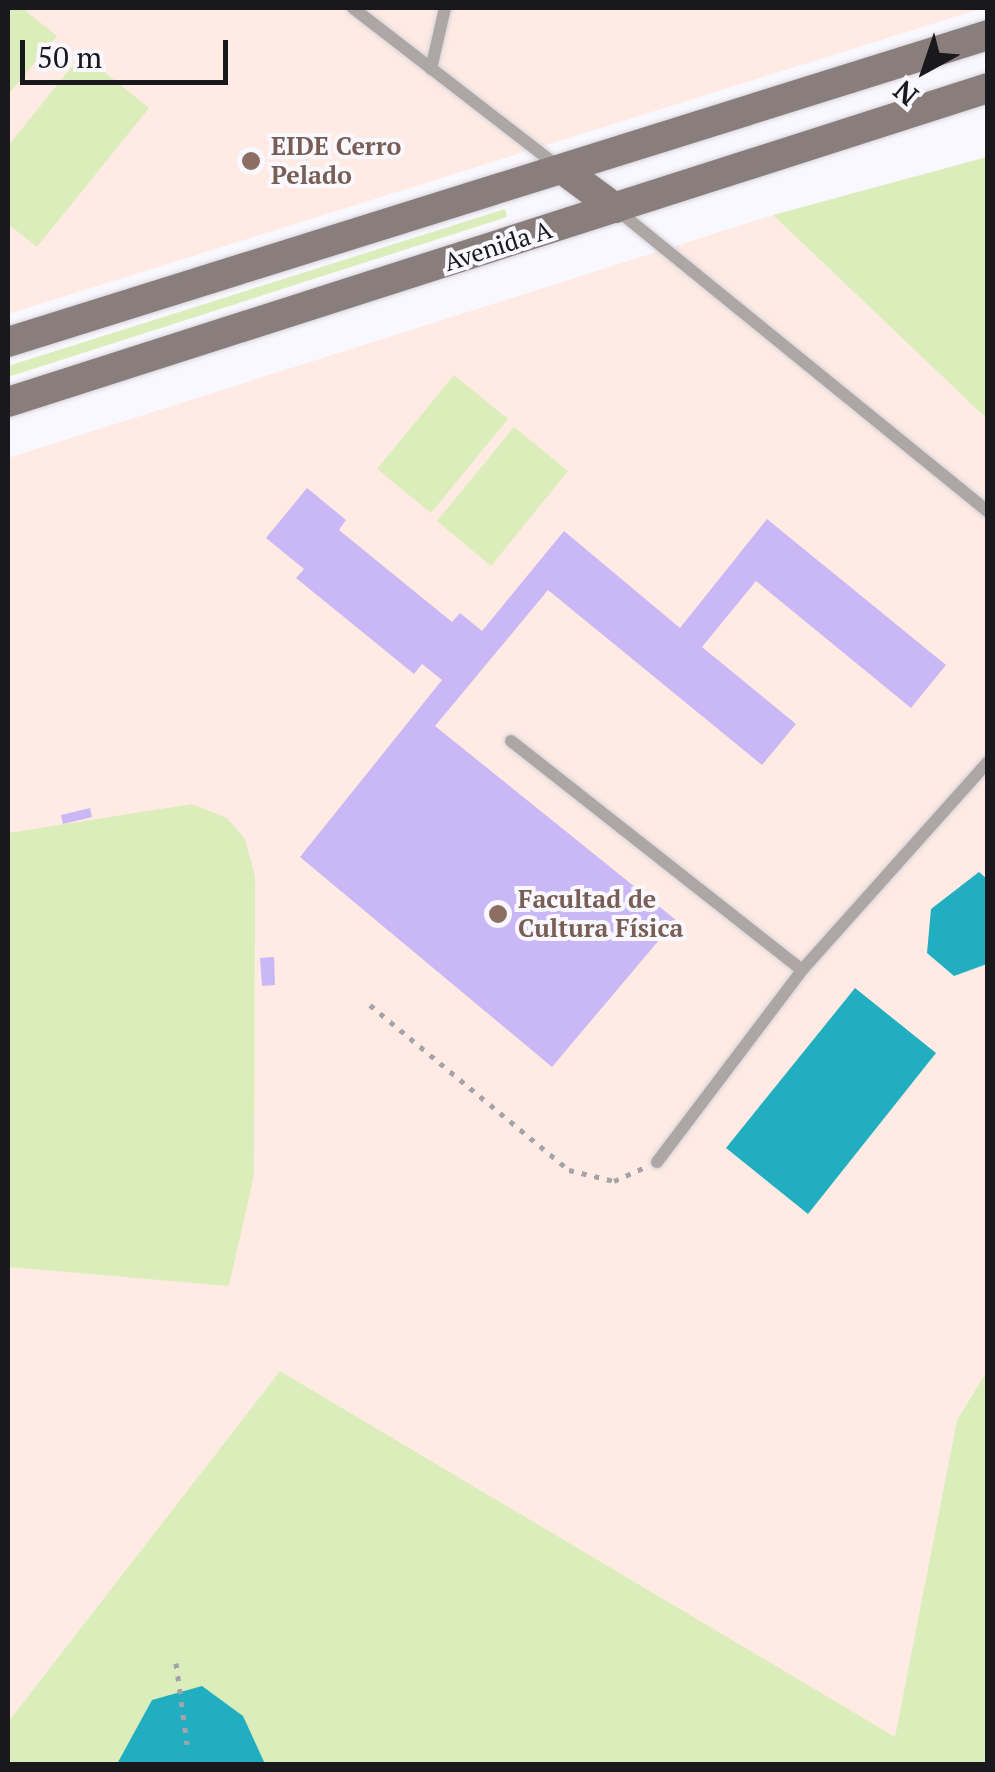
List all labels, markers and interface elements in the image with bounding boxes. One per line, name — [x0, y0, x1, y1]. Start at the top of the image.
scale bar — [25, 20, 232, 82]
north arrow — [875, 20, 975, 120]
text: 50 m — [37, 37, 102, 77]
text: N — [885, 72, 925, 114]
place label: EIDE Cerro Pelado — [271, 132, 401, 191]
marker: EIDE Cerro Pelado — [240, 150, 262, 172]
street label: Avenida A — [440, 214, 556, 278]
place label: Facultad de Cultura Física — [518, 885, 683, 944]
marker: Facultad de Cultura Física — [487, 903, 509, 925]

